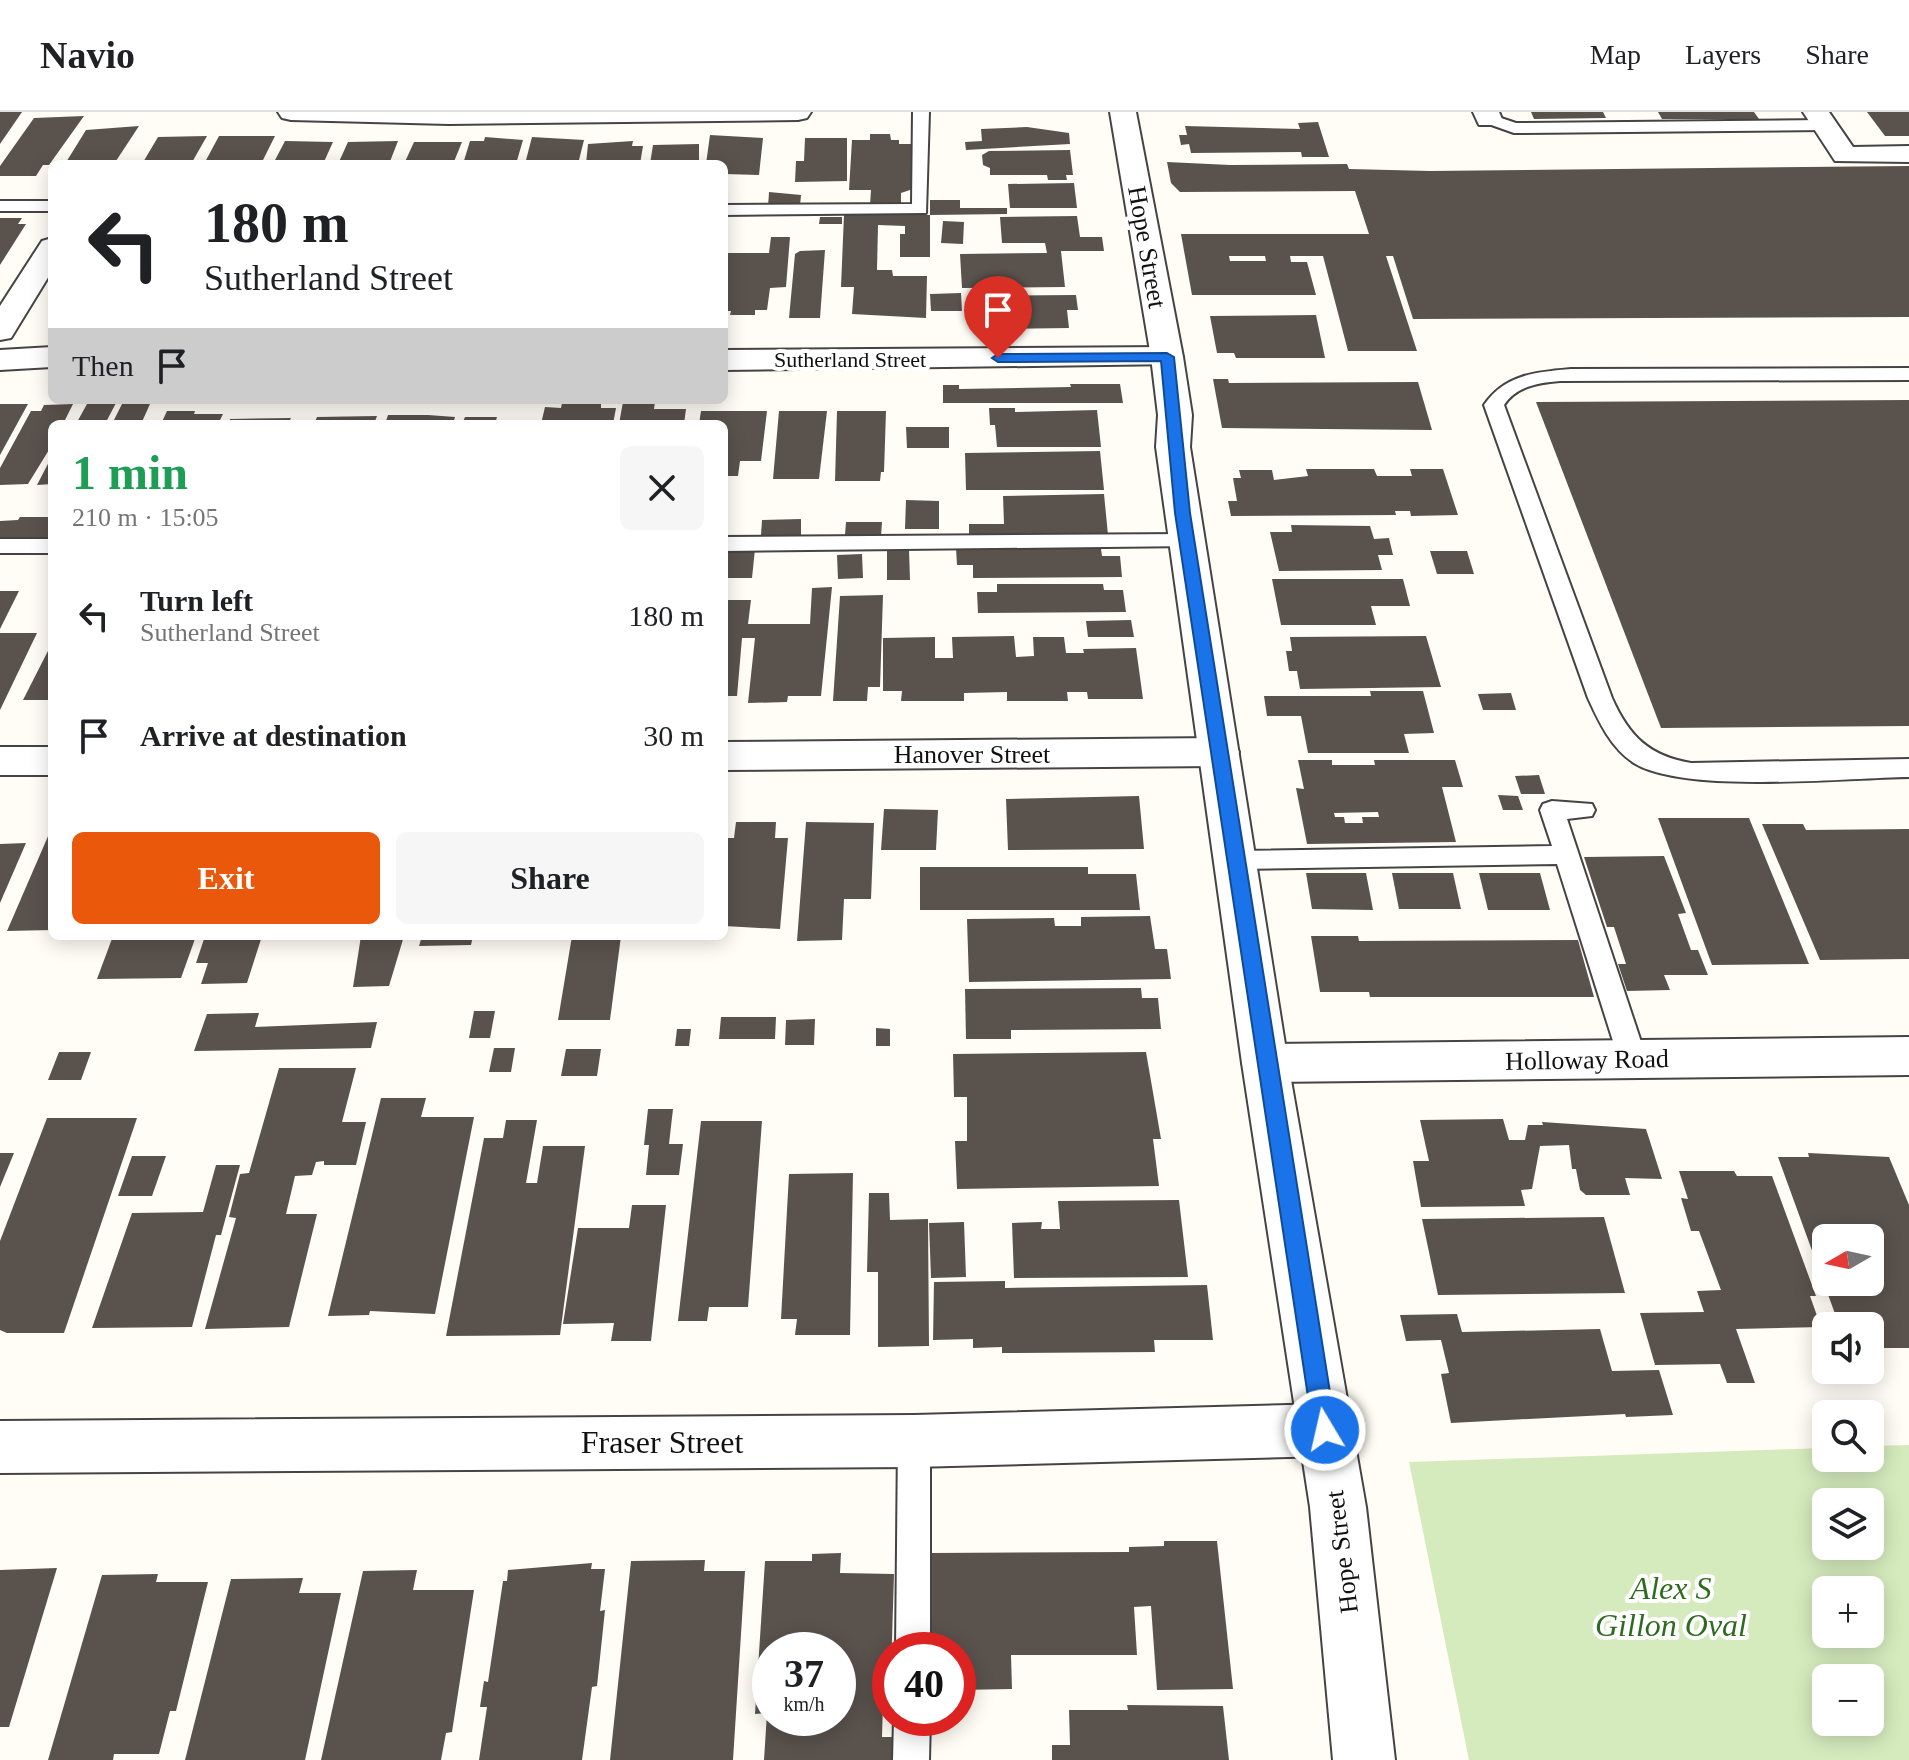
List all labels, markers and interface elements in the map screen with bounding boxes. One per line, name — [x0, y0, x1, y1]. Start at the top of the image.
text: Navio — [40, 34, 135, 76]
text: Map — [1590, 39, 1641, 70]
text: Layers — [1685, 39, 1761, 70]
text: Share — [1805, 39, 1869, 70]
street label: Hope Street — [1122, 184, 1172, 311]
icon: left — [72, 192, 176, 296]
text: 180 m — [204, 192, 349, 254]
text: Sutherland Street — [204, 258, 453, 298]
pin — [964, 276, 1032, 358]
icon: arrive — [976, 288, 1020, 332]
icon: arrive — [150, 344, 194, 388]
street label: Sutherland Street — [774, 347, 926, 372]
text: Then — [72, 349, 134, 382]
text: 1 min — [72, 446, 188, 499]
button: close — [620, 446, 704, 530]
text: 210 m · 15:05 — [72, 503, 219, 532]
text: Turn left — [140, 584, 253, 617]
icon: left — [72, 594, 116, 638]
text: 180 m — [628, 599, 704, 632]
text: Sutherland Street — [140, 618, 320, 647]
icon: arrive — [72, 714, 116, 758]
text: Arrive at destination — [140, 719, 407, 752]
text: 30 m — [643, 719, 704, 752]
street label: Hanover Street — [894, 740, 1051, 769]
button: Exit — [72, 832, 380, 924]
button: Share — [396, 832, 704, 924]
street label: Holloway Road — [1505, 1044, 1669, 1076]
north arrow — [1812, 1224, 1884, 1296]
map controls — [1812, 1224, 1884, 1736]
button: sound — [1812, 1312, 1884, 1384]
position arrow — [1283, 1388, 1367, 1472]
button: search — [1812, 1400, 1884, 1472]
street label: Fraser Street — [581, 1424, 743, 1460]
street label: Hope Street — [1320, 1488, 1364, 1615]
button: layers — [1812, 1488, 1884, 1560]
park label: Alex S Gillon Oval — [1595, 1570, 1747, 1643]
button: + — [1812, 1576, 1884, 1648]
speed limit sign: 40 — [872, 1632, 976, 1736]
text: 37 — [784, 1651, 824, 1696]
button: − — [1812, 1664, 1884, 1736]
text: km/h — [783, 1693, 825, 1715]

